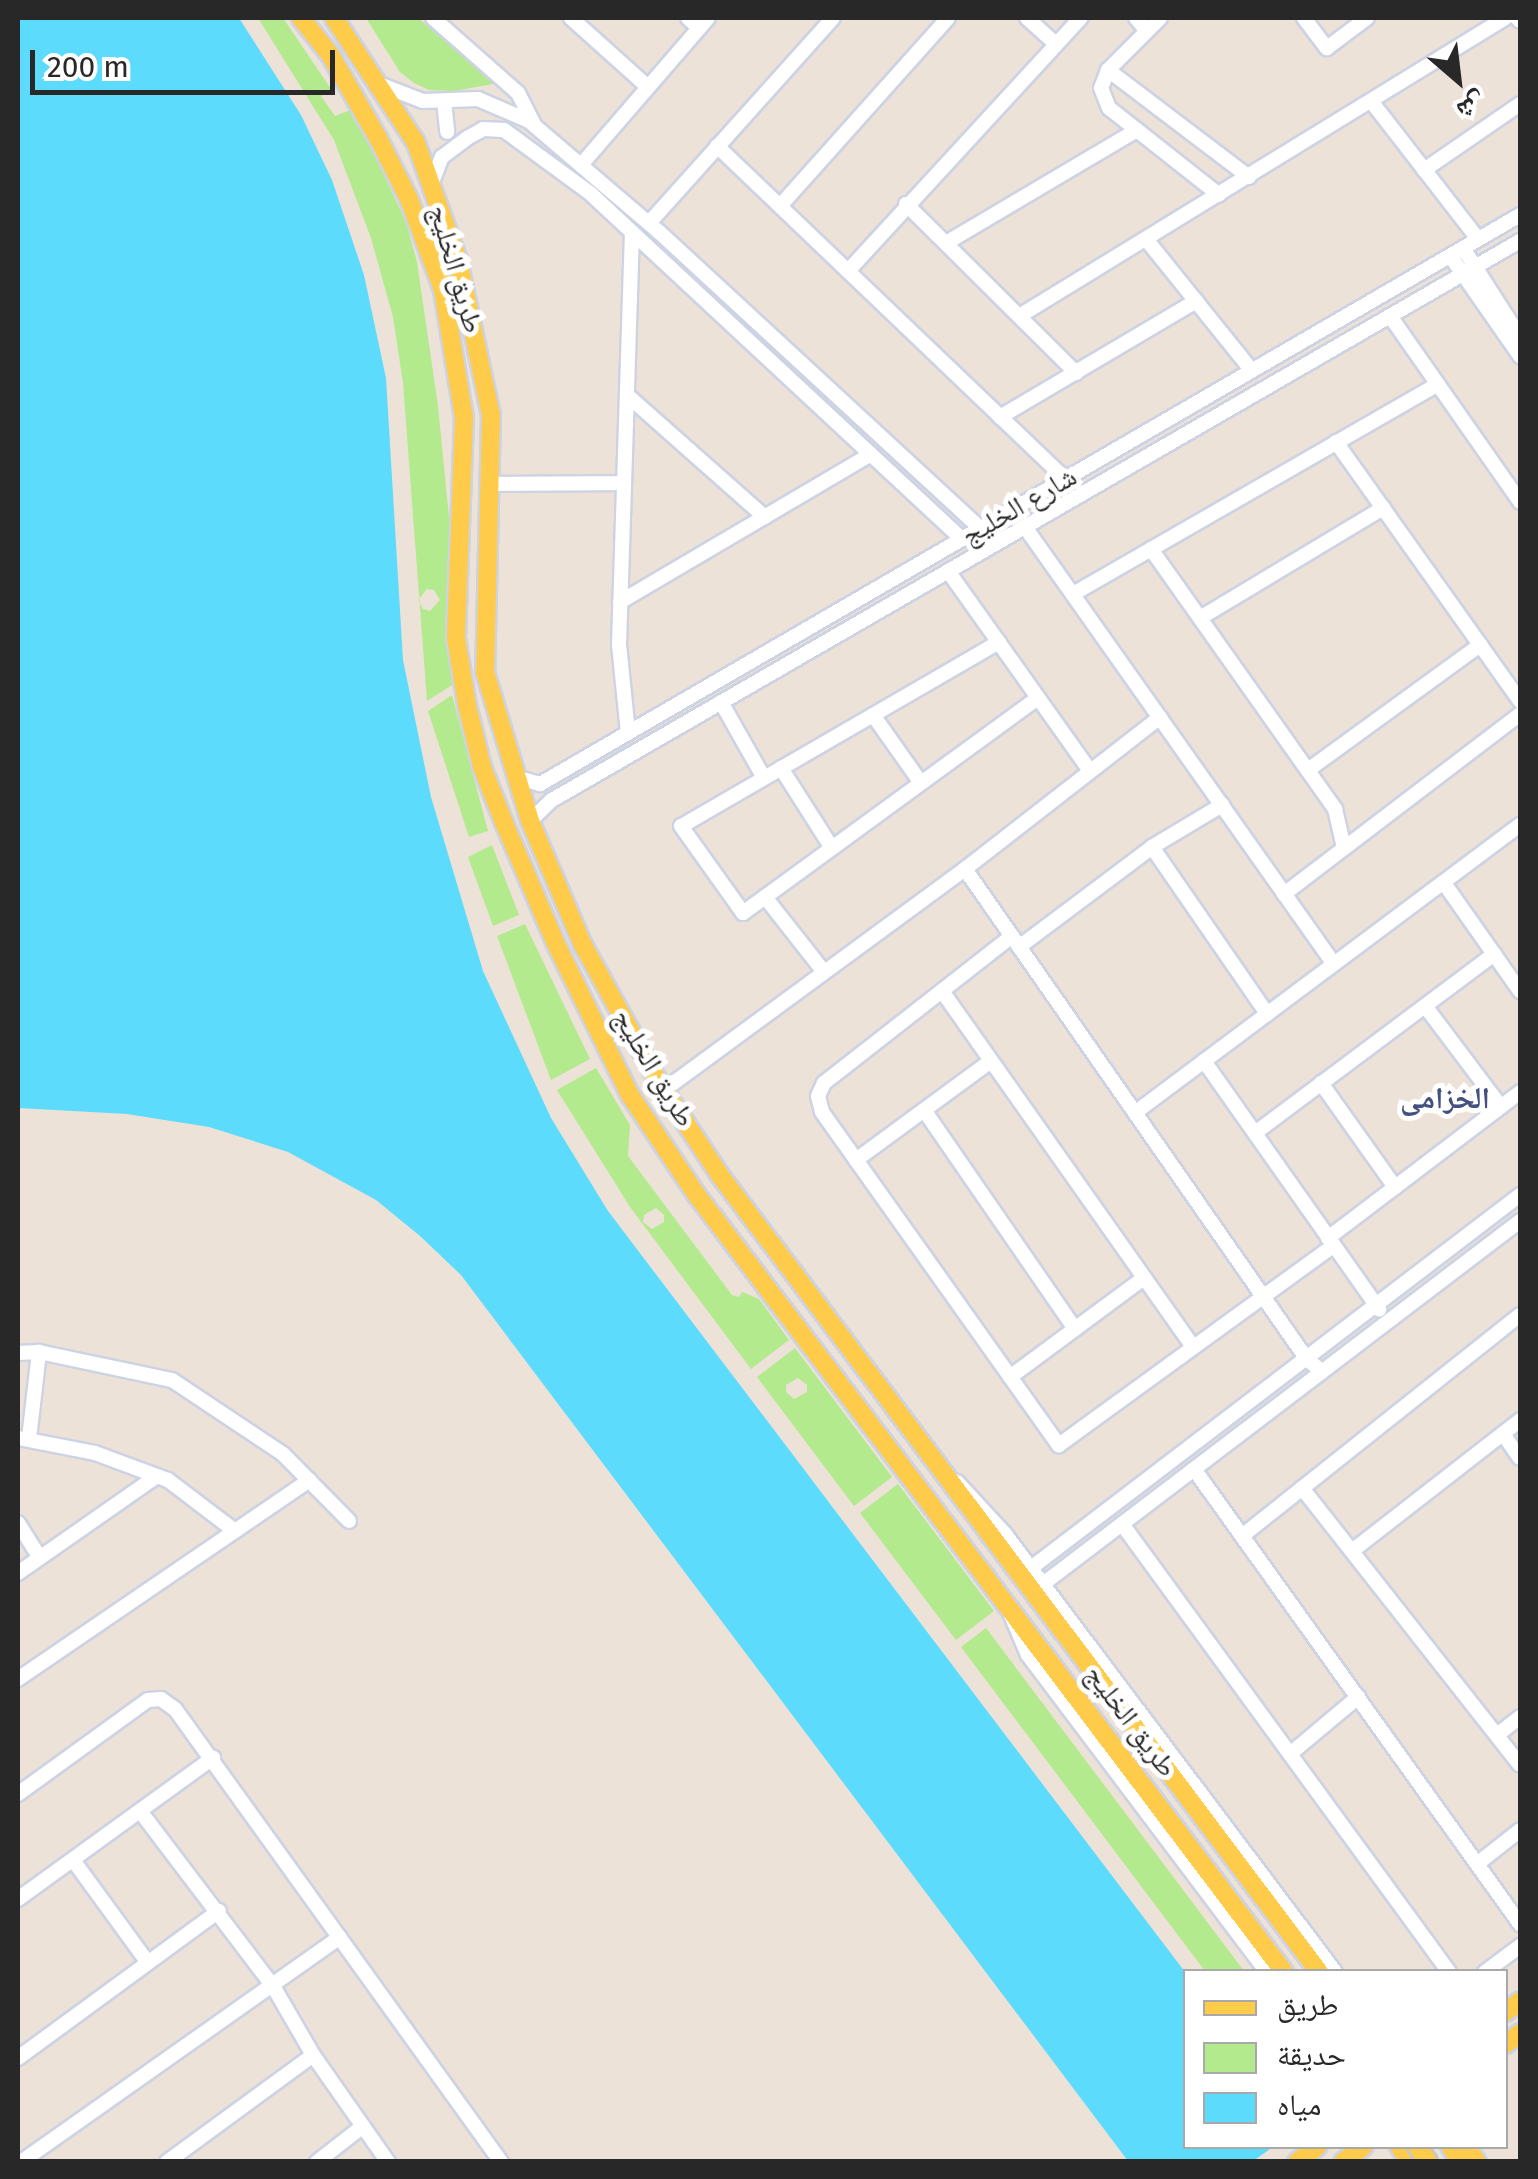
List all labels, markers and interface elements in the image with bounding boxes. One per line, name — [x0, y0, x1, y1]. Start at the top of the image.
scale bar — [35, 30, 340, 92]
north arrow — [1408, 30, 1508, 130]
text: 200 m — [47, 49, 129, 85]
text: ش — [1451, 85, 1493, 128]
street label: طريق الخليج — [422, 201, 490, 337]
street label: شارع الخليج — [955, 460, 1083, 552]
street label: طريق الخليج — [606, 1003, 702, 1133]
district label: الخزامى — [1400, 1080, 1490, 1116]
street label: طريق الخليج — [1078, 1658, 1184, 1784]
legend — [1183, 1969, 1508, 2149]
text: طريق — [1277, 1987, 1338, 2023]
text: حديقة — [1277, 2037, 1346, 2073]
text: مياه — [1277, 2087, 1321, 2123]

